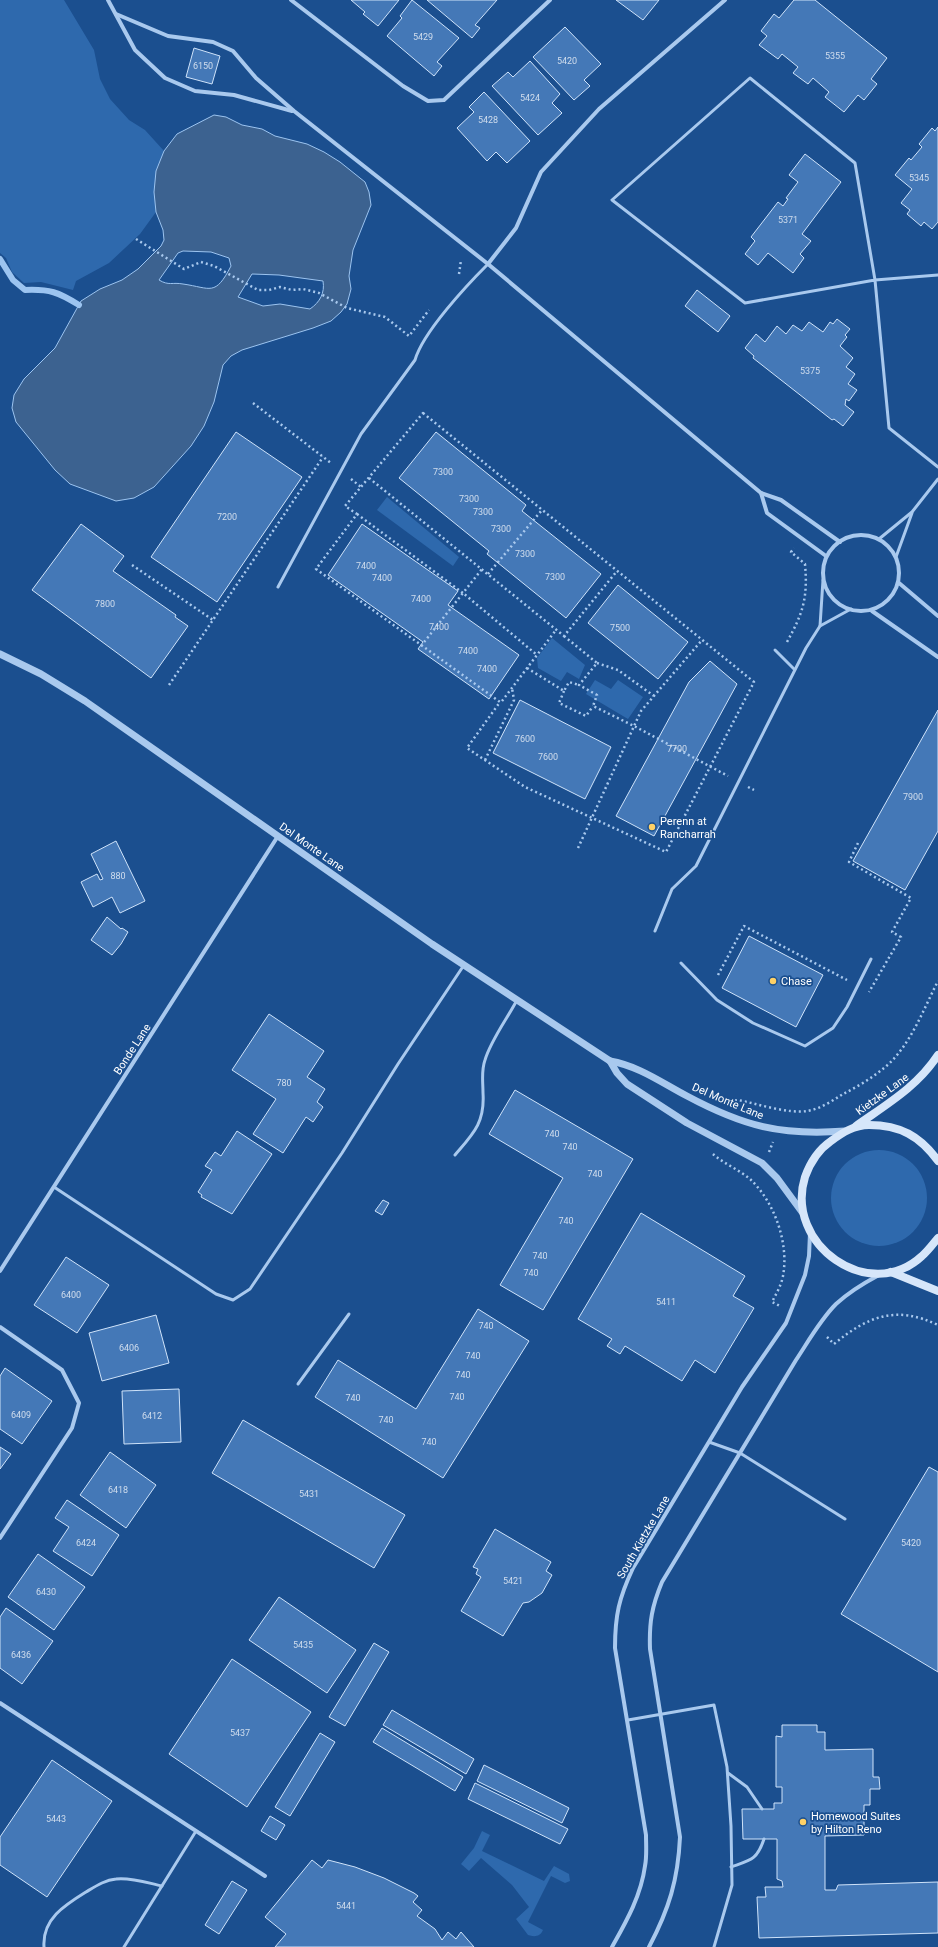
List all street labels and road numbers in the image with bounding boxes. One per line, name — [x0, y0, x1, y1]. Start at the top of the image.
street label: Del Monte Lane — [277, 820, 347, 875]
street label: Bonde Lane — [111, 1021, 154, 1077]
street label: Kietzke Lane — [853, 1071, 911, 1118]
street label: Del Monte Lane — [690, 1081, 766, 1122]
street label: South Kietzke Lane — [614, 1493, 673, 1581]

